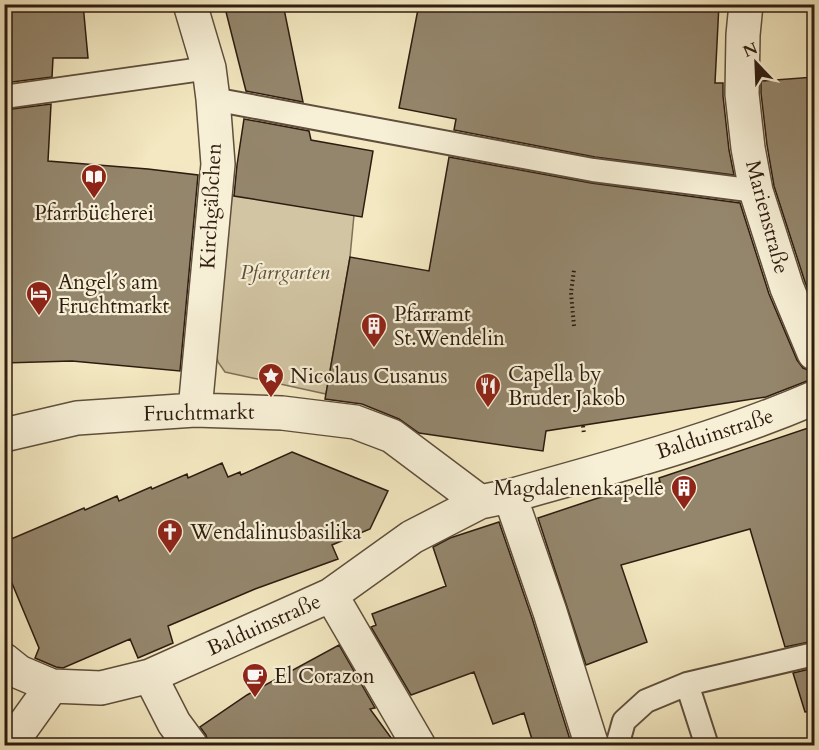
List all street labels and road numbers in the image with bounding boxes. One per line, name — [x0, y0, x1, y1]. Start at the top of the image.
street label: Kirchgäßchen — [193, 142, 229, 270]
street label: Marienstraße — [738, 157, 796, 277]
street label: Fruchtmarkt — [143, 398, 255, 428]
street label: Balduinstraße — [653, 401, 777, 467]
street label: Balduinstraße — [203, 587, 325, 663]

